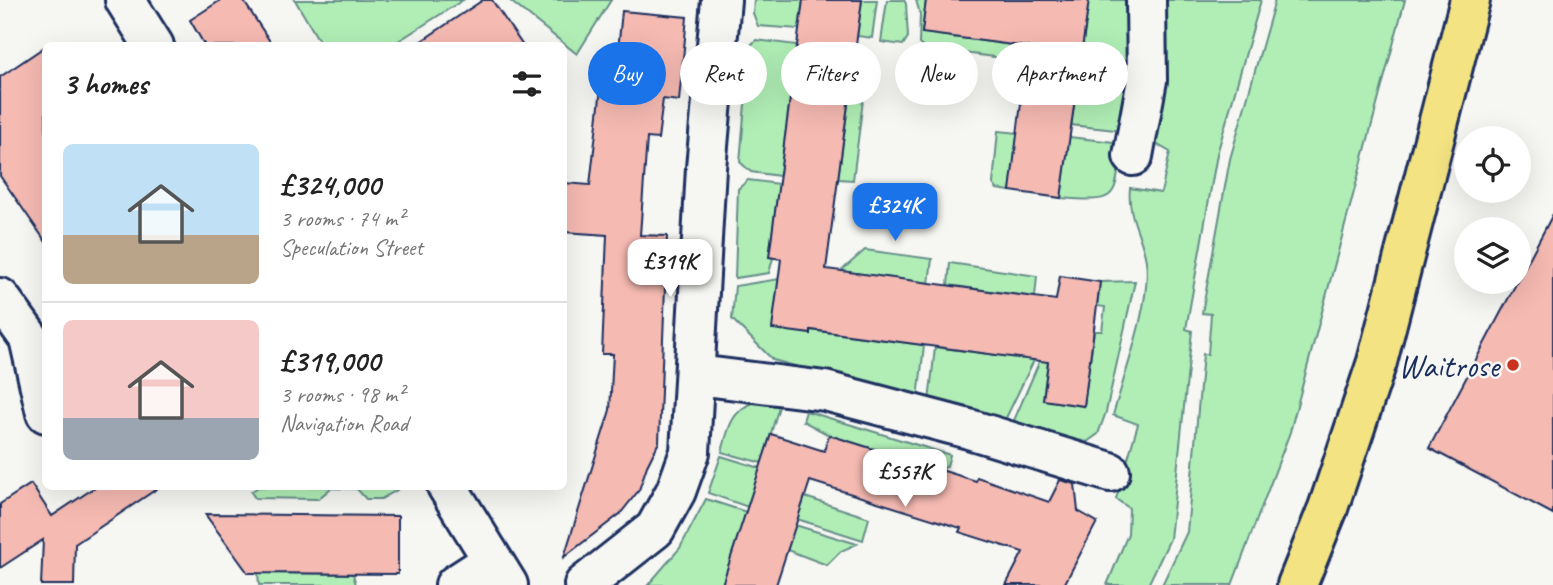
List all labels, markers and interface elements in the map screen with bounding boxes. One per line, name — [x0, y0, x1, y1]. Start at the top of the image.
chip: Buy — [588, 42, 666, 105]
chip: Rent — [680, 42, 767, 105]
chip: Filters — [781, 42, 881, 105]
chip: New — [895, 42, 978, 105]
chip: Apartment — [992, 42, 1128, 105]
text: 3 homes — [63, 65, 148, 103]
icon: filters — [508, 65, 546, 103]
map controls — [1454, 126, 1531, 294]
button: locate — [1454, 126, 1531, 203]
text: £324,000 — [280, 166, 380, 204]
icon: home — [119, 172, 203, 256]
pin: £324K — [846, 184, 944, 243]
text: £324K — [868, 191, 922, 220]
text: 3 rooms · 74 m² — [280, 204, 404, 233]
button: layers — [1454, 217, 1531, 294]
text: Speculation Street — [280, 233, 423, 262]
pin: £319K — [621, 240, 719, 299]
text: £319K — [644, 247, 696, 276]
text: £319,000 — [280, 342, 380, 380]
place label: Waitrose — [1398, 345, 1501, 387]
icon: home — [119, 348, 203, 432]
marker: Waitrose — [1505, 357, 1521, 373]
text: 3 rooms · 98 m² — [280, 380, 404, 409]
text: Navigation Road — [280, 409, 408, 438]
pin: £557K — [856, 449, 954, 509]
text: £557K — [879, 457, 931, 486]

